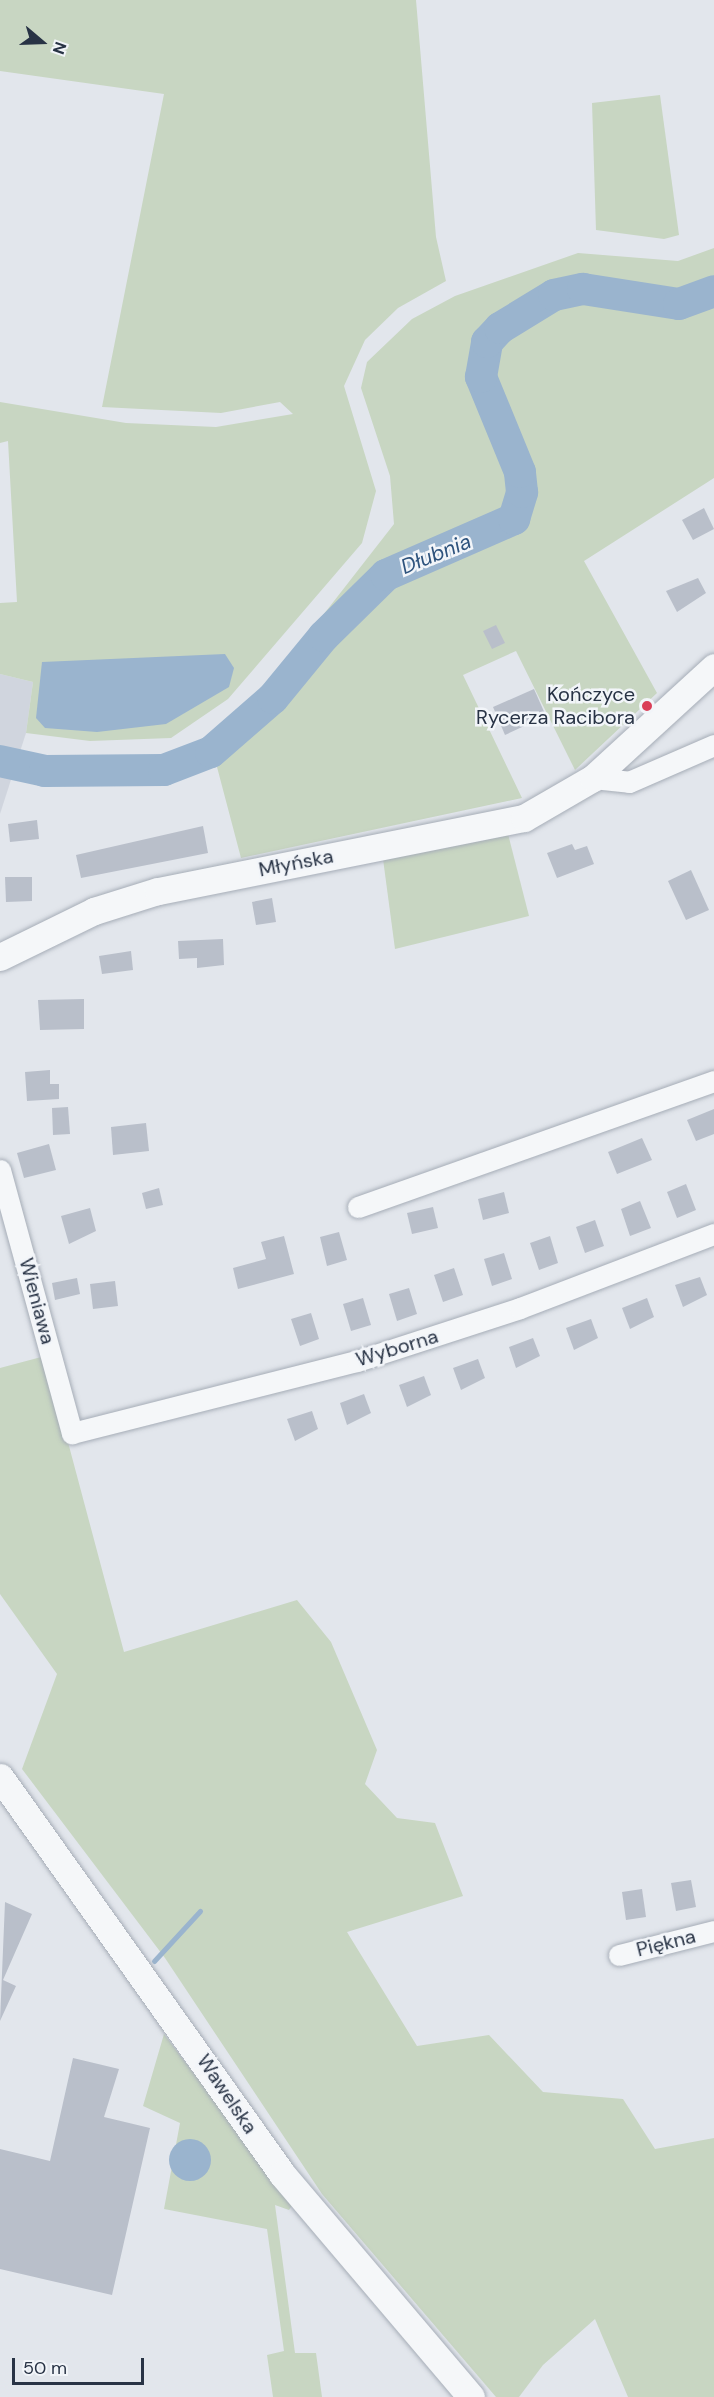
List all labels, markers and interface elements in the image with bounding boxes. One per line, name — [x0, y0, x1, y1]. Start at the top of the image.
north arrow — [12, 12, 72, 72]
text: N — [48, 39, 71, 57]
water label: Dłubnia — [397, 529, 475, 579]
place label: Kończyce Rycerza Racibora — [476, 682, 635, 729]
marker: Kończyce Rycerza Racibora — [640, 699, 654, 713]
street label: Młyńska — [257, 844, 335, 882]
street label: Wieniawa — [14, 1255, 60, 1347]
street label: Wyborna — [353, 1324, 441, 1372]
street label: Piękna — [634, 1924, 698, 1962]
street label: Wawelska — [192, 2050, 262, 2138]
scale bar — [15, 2346, 147, 2384]
text: 50 m — [23, 2356, 67, 2380]

